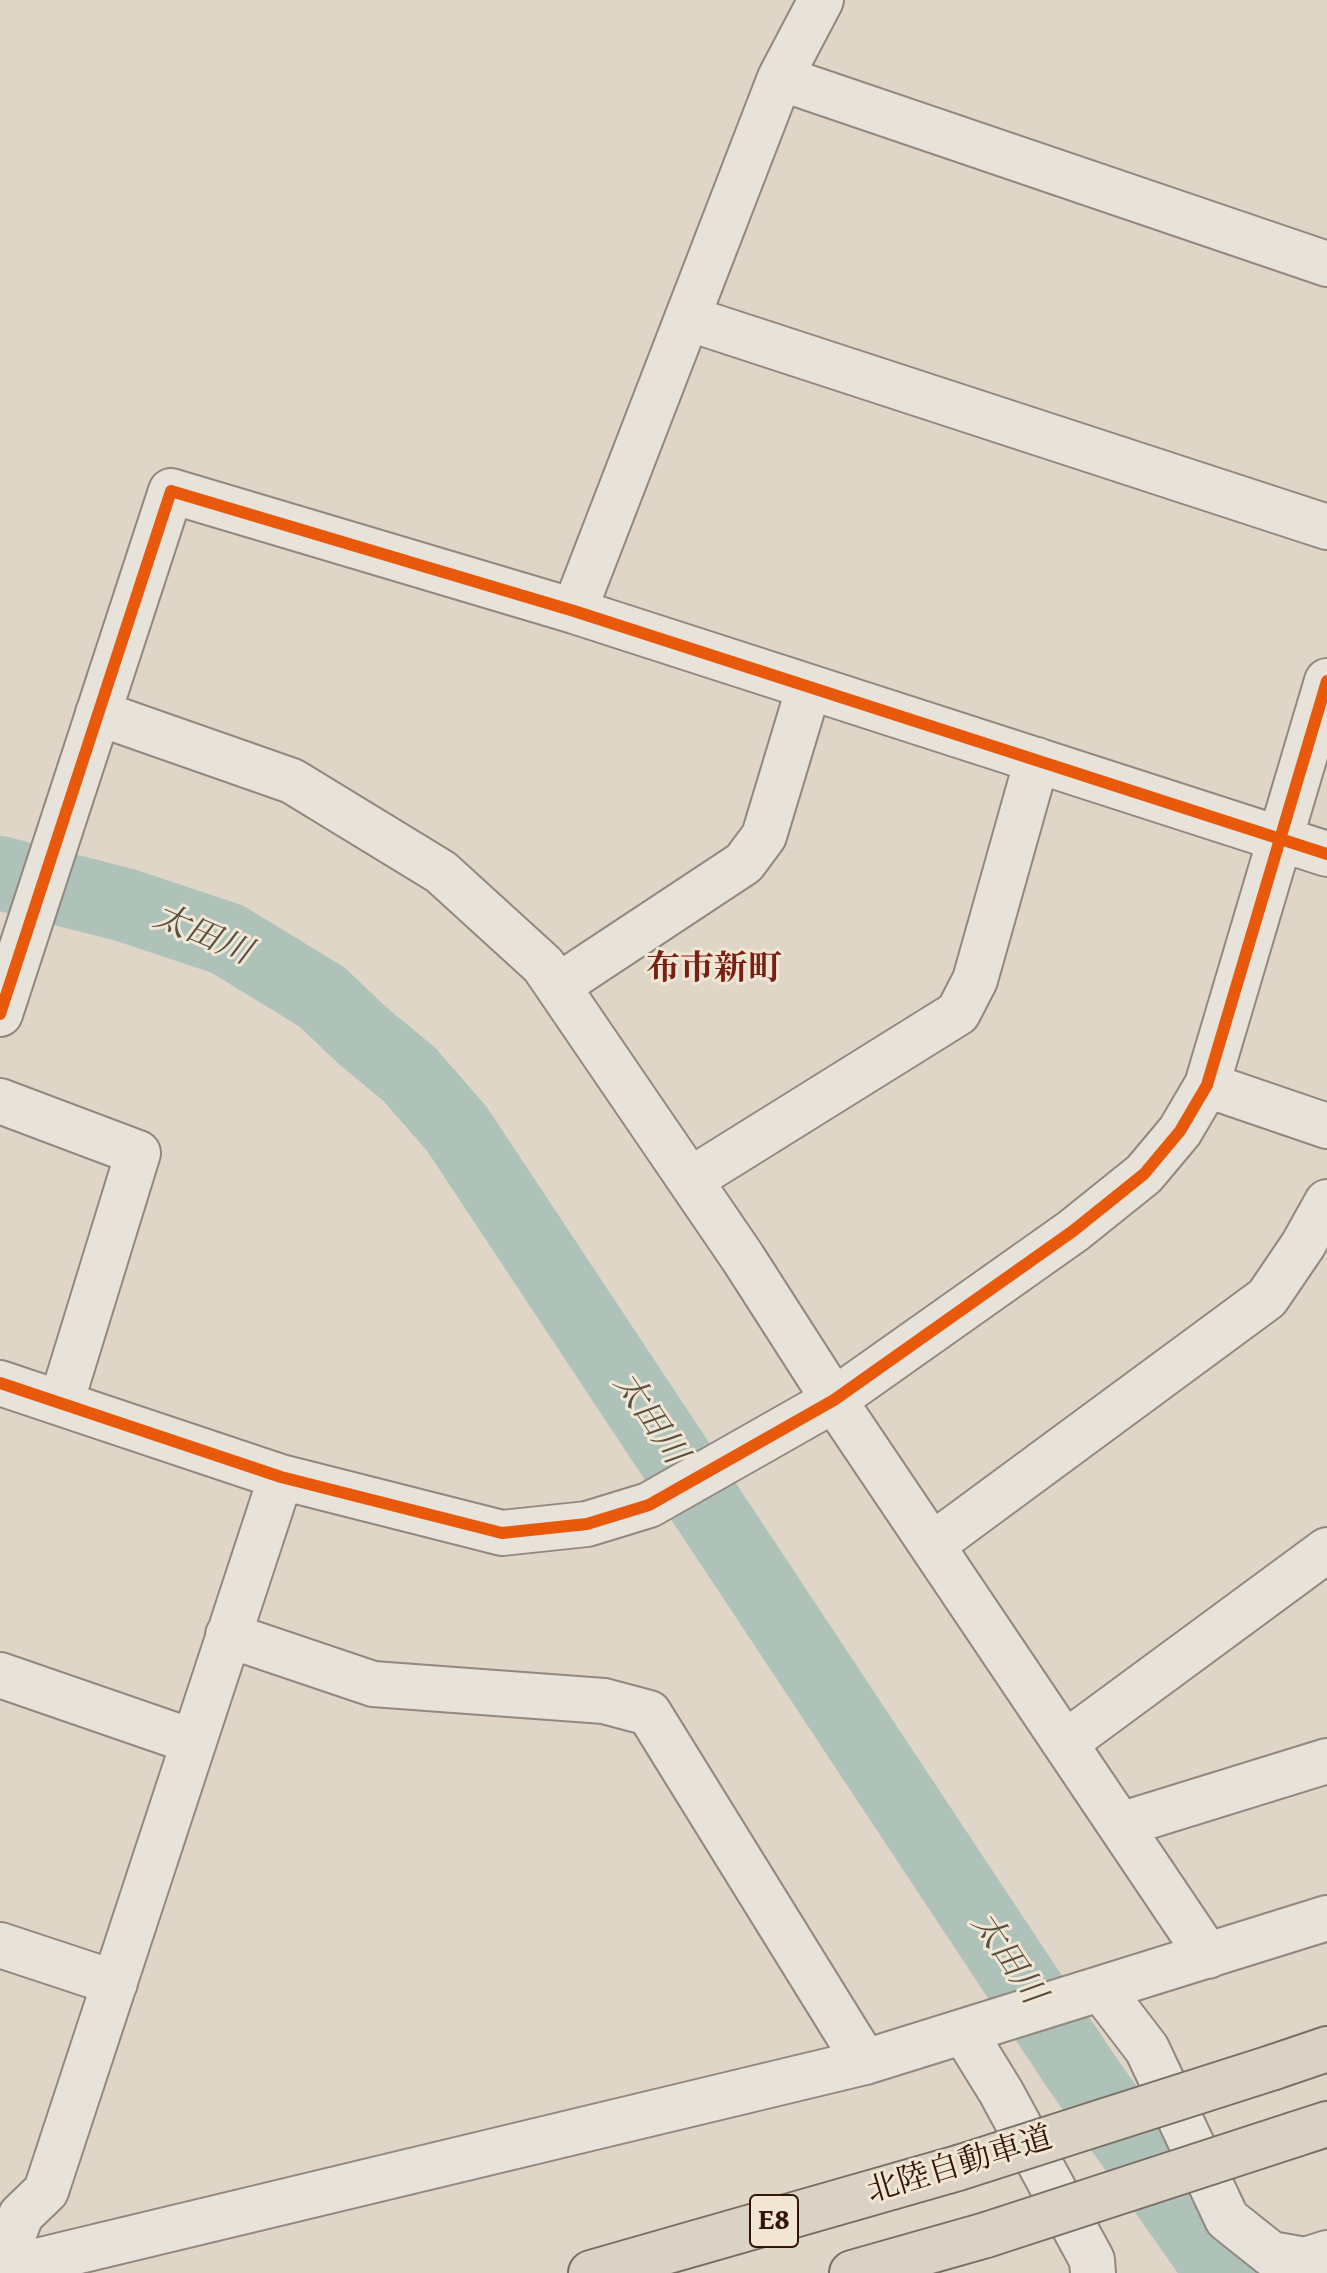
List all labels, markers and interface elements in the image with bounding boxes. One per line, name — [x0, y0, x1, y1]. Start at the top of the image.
water label: 太田川 — [147, 897, 257, 975]
district label: 布市新町 — [646, 950, 782, 990]
water label: 太田川 — [604, 1365, 694, 1473]
water label: 太田川 — [962, 1905, 1052, 2013]
street label: 北陸自動車道 — [863, 2120, 1057, 2212]
road number: E8 — [750, 2195, 798, 2247]

